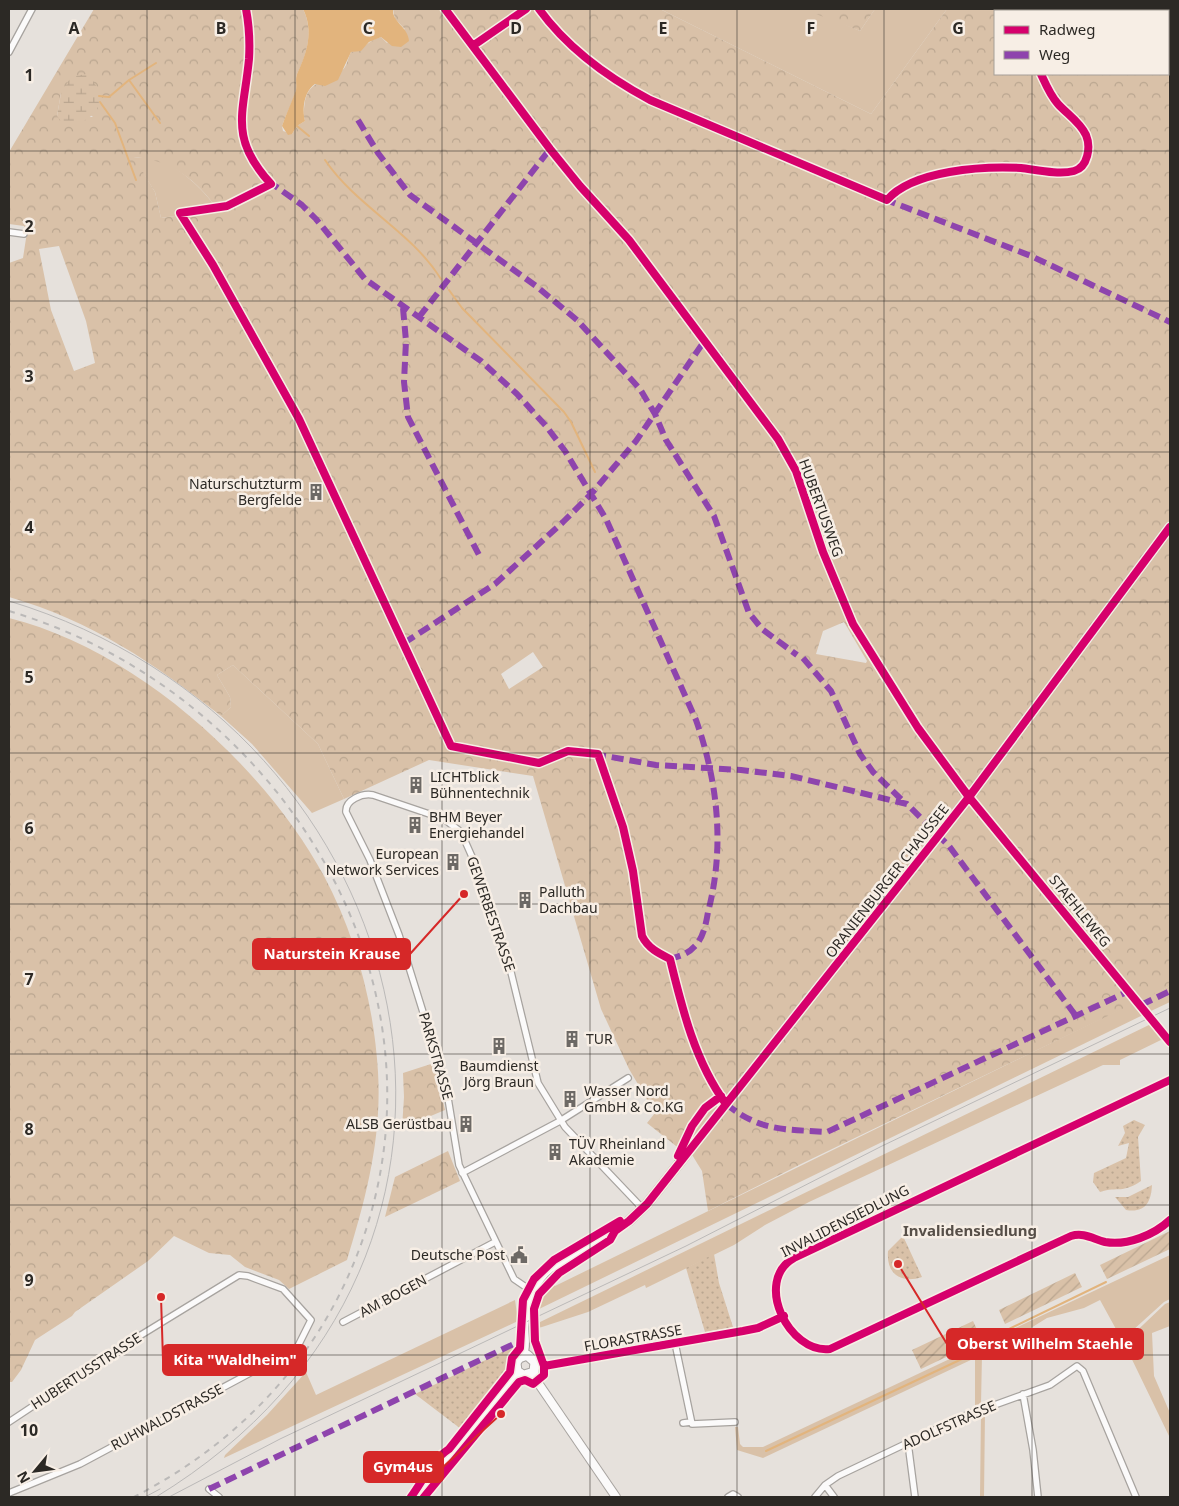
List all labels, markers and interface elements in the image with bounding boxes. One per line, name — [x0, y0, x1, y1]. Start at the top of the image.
legend — [994, 10, 1169, 75]
text: A — [68, 17, 80, 39]
text: B — [216, 17, 226, 39]
text: C — [363, 17, 373, 39]
text: D — [510, 17, 522, 39]
text: E — [659, 17, 668, 39]
text: F — [807, 17, 815, 39]
text: G — [952, 17, 964, 39]
text: Radweg — [1039, 19, 1095, 39]
text: Weg — [1039, 44, 1070, 64]
text: 1 — [24, 64, 34, 86]
text: 2 — [24, 215, 34, 237]
text: 3 — [24, 365, 34, 387]
street label: HUBERTUSWEG — [795, 456, 848, 559]
place label: Naturschutzturm Bergfelde — [189, 474, 302, 509]
building icon: Naturschutzturm Bergfelde — [306, 482, 326, 502]
text: 4 — [24, 516, 34, 538]
text: 5 — [24, 666, 34, 688]
place label: LICHTblick Bühnentechnik — [430, 767, 530, 802]
building icon: LICHTblick Bühnentechnik — [406, 775, 426, 795]
street label: ORANIENBURGER CHAUSSEE — [821, 800, 953, 961]
place label: BHM Beyer Energiehandel — [429, 807, 524, 842]
building icon: BHM Beyer Energiehandel — [405, 815, 425, 835]
text: 6 — [24, 817, 34, 839]
place label: European Network Services — [326, 844, 439, 879]
building icon: European Network Services — [443, 852, 463, 872]
street label: GEWERBESTRASSE — [463, 854, 520, 974]
street label: STAEHLEWEG — [1045, 871, 1115, 951]
place label: Palluth Dachbau — [539, 882, 598, 917]
building icon: Palluth Dachbau — [515, 890, 535, 910]
callout: Naturstein Krause — [253, 939, 410, 969]
text: Naturstein Krause — [264, 943, 400, 963]
text: 7 — [24, 968, 34, 990]
street label: PARKSTRASSE — [415, 1010, 458, 1102]
building icon: TUR — [562, 1029, 582, 1049]
place label: TUR — [586, 1029, 613, 1048]
building icon: Baumdienst Jörg Braun — [489, 1036, 509, 1056]
place label: Baumdienst Jörg Braun — [459, 1056, 539, 1091]
place label: Wasser Nord GmbH & Co.KG — [584, 1081, 683, 1116]
building icon: Wasser Nord GmbH & Co.KG — [560, 1089, 580, 1109]
place label: ALSB Gerüstbau — [346, 1114, 452, 1133]
building icon: ALSB Gerüstbau — [456, 1114, 476, 1134]
text: 8 — [24, 1118, 34, 1140]
place label: TÜV Rheinland Akademie — [569, 1134, 665, 1169]
building icon: TÜV Rheinland Akademie — [545, 1142, 565, 1162]
street label: INVALIDENSIEDLUNG — [777, 1180, 912, 1261]
district label: Invalidensiedlung — [903, 1220, 1037, 1240]
place label: Deutsche Post — [411, 1245, 505, 1264]
public building icon: Deutsche Post — [509, 1245, 529, 1265]
text: 9 — [24, 1269, 34, 1291]
street label: AM BOGEN — [356, 1270, 430, 1321]
street label: FLORASTRASSE — [582, 1320, 683, 1355]
street label: HUBERTUSSTRASSE — [27, 1328, 145, 1413]
callout: Oberst Wilhelm Staehle — [947, 1329, 1143, 1359]
text: Oberst Wilhelm Staehle — [957, 1333, 1133, 1353]
callout: Kita "Waldheim" — [163, 1345, 306, 1375]
text: Kita "Waldheim" — [173, 1349, 297, 1369]
street label: RUHWALDSTRASSE — [107, 1379, 226, 1454]
street label: ADOLFSTRASSE — [899, 1395, 999, 1454]
text: 10 — [20, 1419, 38, 1441]
north arrow — [10, 1446, 60, 1496]
callout: Gym4us — [364, 1452, 443, 1482]
text: Gym4us — [373, 1456, 433, 1476]
text: N — [12, 1468, 34, 1487]

